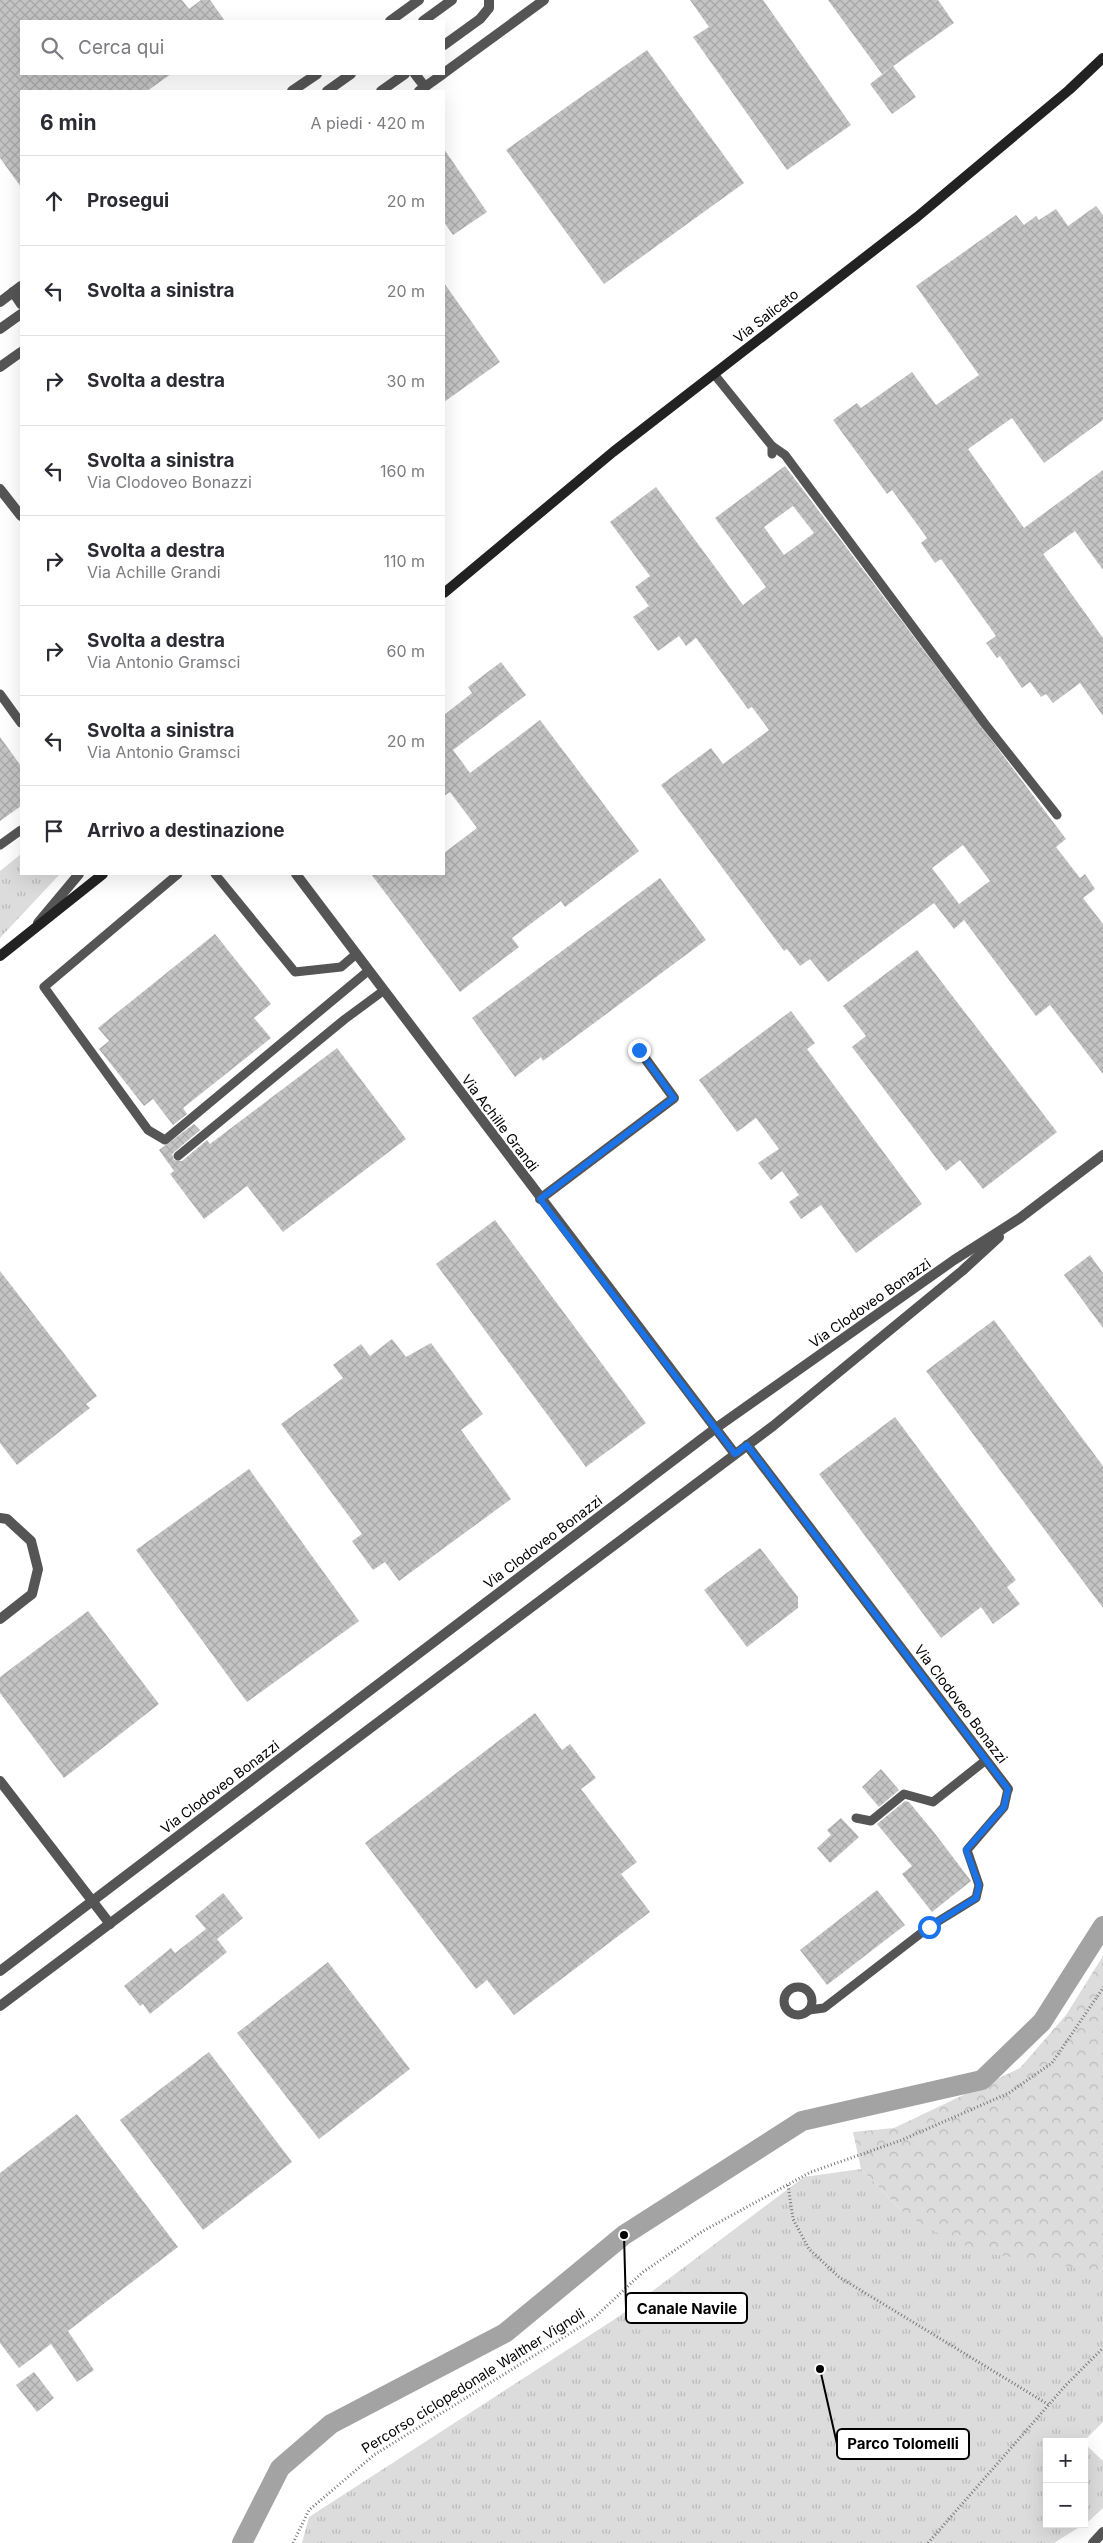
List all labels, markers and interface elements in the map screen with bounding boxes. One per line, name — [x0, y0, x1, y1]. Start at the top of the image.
search box — [20, 20, 445, 75]
icon: search — [38, 34, 66, 62]
text: Cerca qui — [78, 36, 164, 59]
text: 6 min — [40, 110, 97, 135]
text: A piedi · 420 m — [310, 113, 425, 133]
icon: ahead — [40, 187, 68, 215]
text: Prosegui — [87, 189, 169, 212]
text: 20 m — [387, 191, 425, 211]
icon: left — [40, 277, 68, 305]
text: Svolta a sinistra — [87, 279, 235, 302]
text: 20 m — [387, 281, 425, 301]
street label: Via Saliceto — [730, 285, 801, 346]
icon: right — [40, 367, 68, 395]
text: Svolta a destra — [87, 369, 225, 392]
text: 30 m — [387, 371, 425, 391]
text: Svolta a sinistra — [87, 449, 235, 472]
icon: left — [40, 457, 68, 485]
text: 160 m — [380, 461, 425, 481]
text: Via Clodoveo Bonazzi — [87, 472, 252, 492]
text: Svolta a destra — [87, 539, 225, 562]
icon: right — [40, 547, 68, 575]
text: 110 m — [383, 551, 425, 571]
text: Via Achille Grandi — [87, 562, 221, 582]
text: Svolta a destra — [87, 629, 225, 652]
icon: right — [40, 637, 68, 665]
text: 60 m — [386, 641, 425, 661]
text: Via Antonio Gramsci — [87, 652, 240, 672]
text: Svolta a sinistra — [87, 719, 235, 742]
icon: left — [40, 727, 68, 755]
text: 20 m — [387, 731, 425, 751]
text: Via Antonio Gramsci — [87, 742, 240, 762]
icon: arrive — [40, 817, 68, 845]
text: Arrivo a destinazione — [87, 819, 285, 842]
route end — [628, 1039, 651, 1062]
street label: Via Achille Grandi — [458, 1071, 542, 1174]
street label: Via Clodoveo Bonazzi — [806, 1254, 934, 1351]
street label: Via Clodoveo Bonazzi — [480, 1491, 605, 1592]
street label: Via Clodoveo Bonazzi — [911, 1641, 1012, 1766]
street label: Via Clodoveo Bonazzi — [157, 1736, 282, 1837]
route start — [918, 1916, 941, 1939]
callout: Canale Navile — [626, 2293, 747, 2323]
text: Canale Navile — [637, 2299, 737, 2318]
street label: Percorso ciclopedonale Walther Vignoli — [358, 2305, 587, 2457]
callout: Parco Tolomelli — [837, 2429, 969, 2459]
text: Parco Tolomelli — [847, 2434, 959, 2453]
map controls — [1043, 2438, 1088, 2528]
button: + — [1043, 2438, 1088, 2483]
button: − — [1043, 2483, 1088, 2528]

